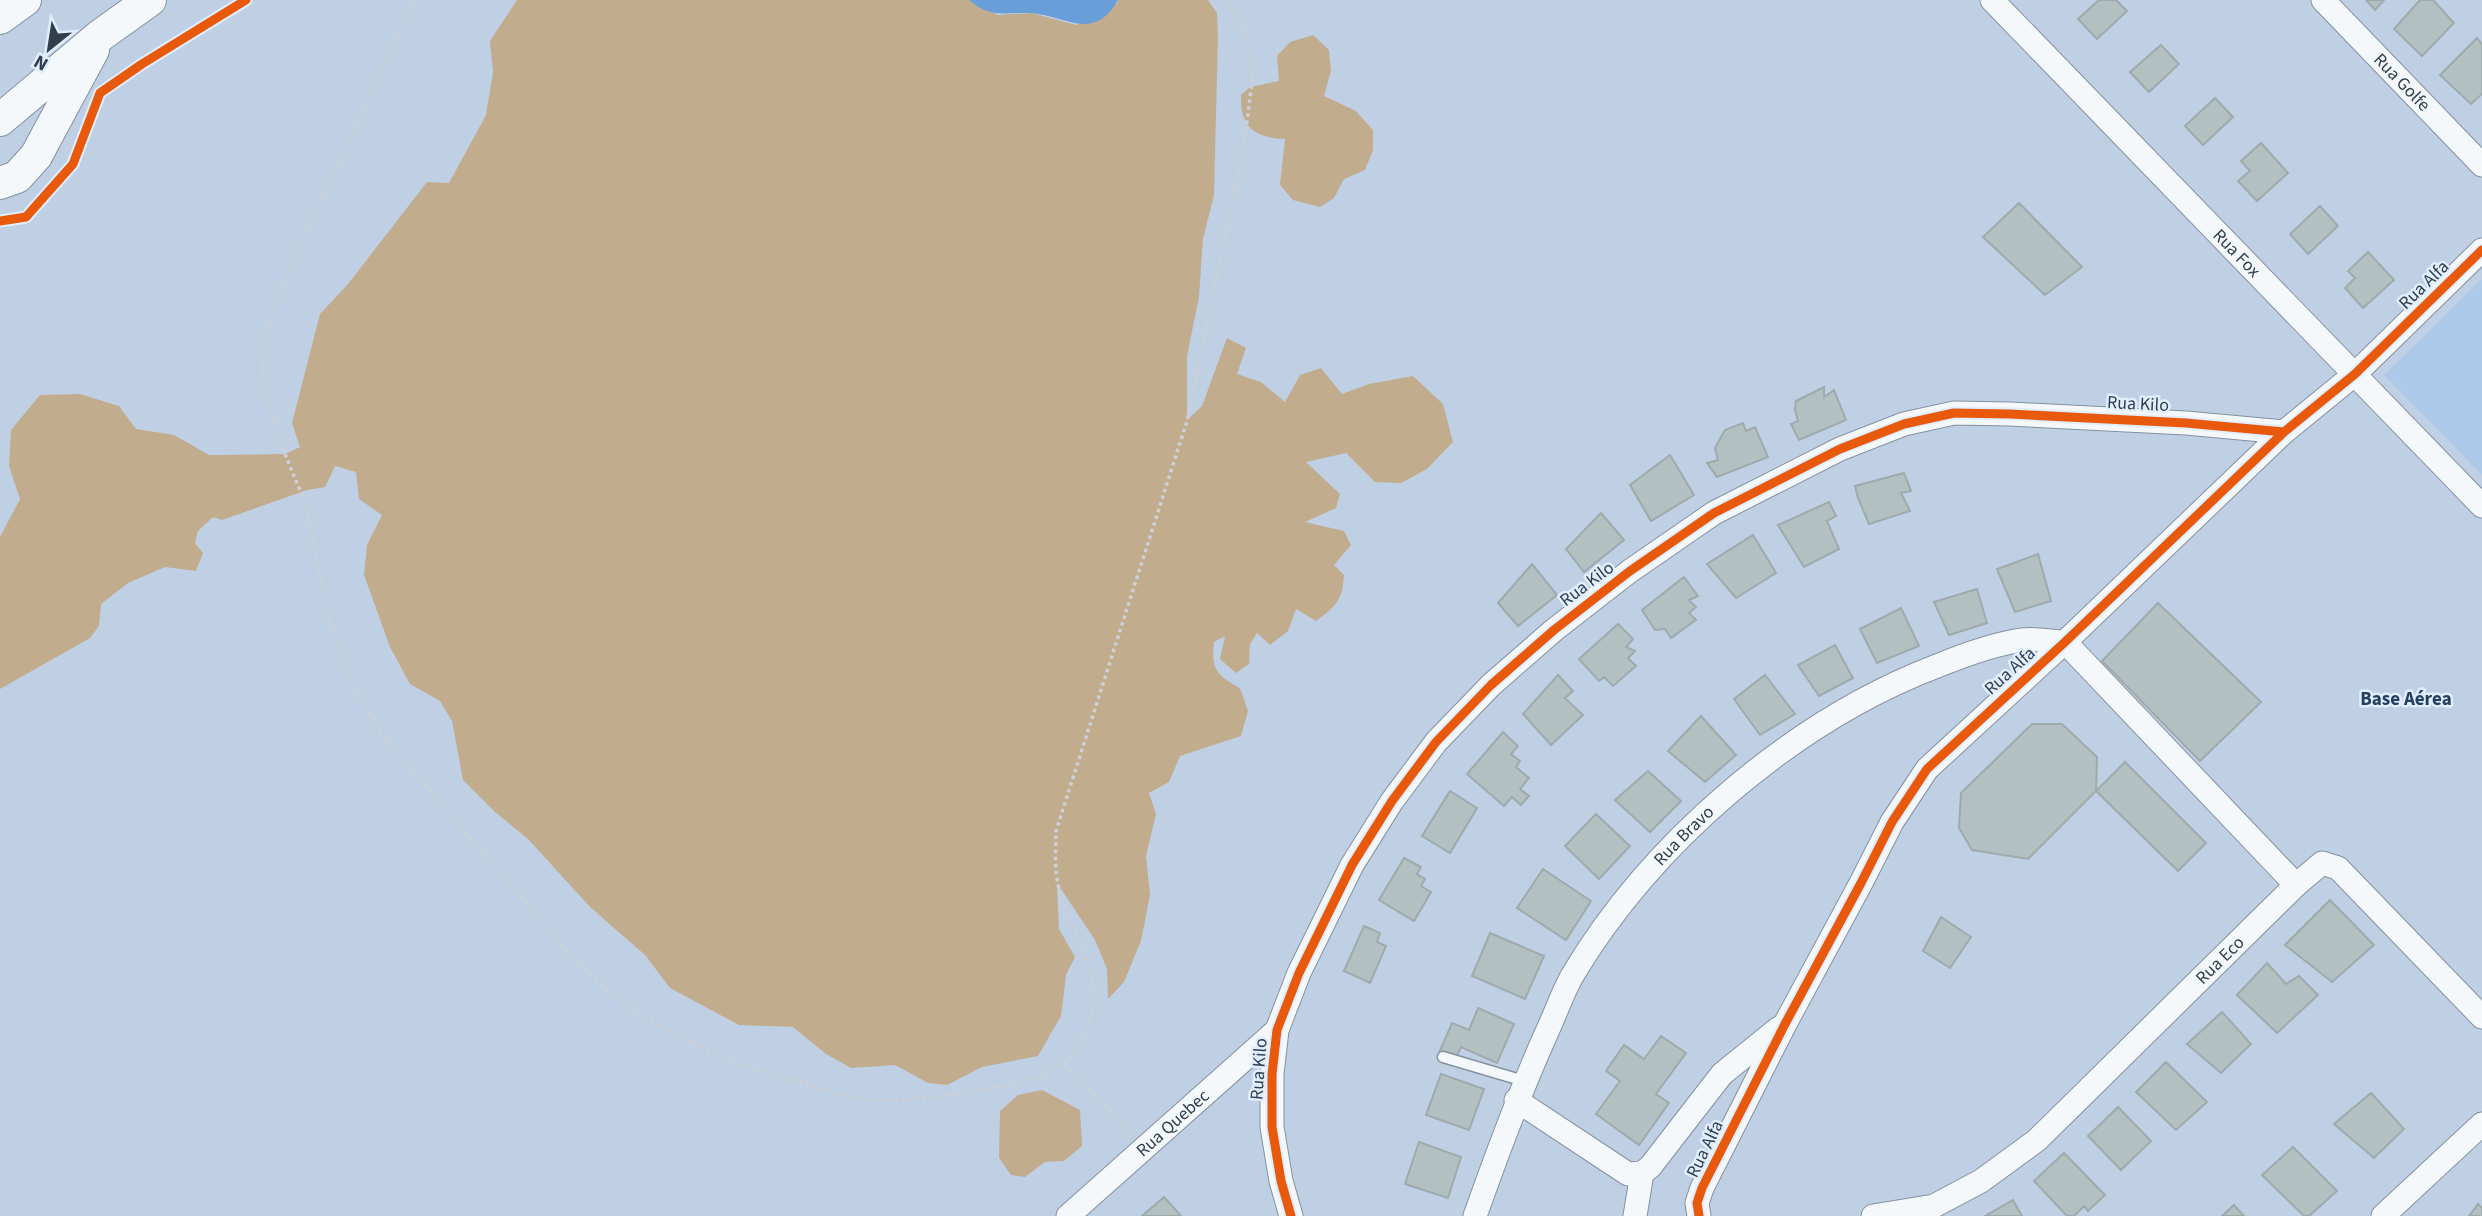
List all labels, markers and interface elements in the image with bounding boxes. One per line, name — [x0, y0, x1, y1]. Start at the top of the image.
north arrow — [14, 14, 84, 84]
street label: Rua Golfe — [2368, 47, 2436, 117]
text: N — [29, 48, 53, 77]
street label: Rua Fox — [2207, 223, 2266, 283]
street label: Rua Alfa — [2393, 255, 2455, 315]
street label: Rua Kilo — [2106, 390, 2170, 418]
street label: Rua Kilo — [1555, 555, 1619, 613]
street label: Rua Alfa — [1979, 641, 2041, 701]
district label: Base Aérea — [2360, 686, 2452, 713]
street label: Rua Bravo — [1648, 799, 1719, 871]
street label: Rua Eco — [2190, 930, 2250, 990]
street label: Rua Kilo — [1244, 1037, 1274, 1101]
street label: Rua Quebec — [1130, 1083, 1215, 1162]
street label: Rua Alfa — [1680, 1116, 1730, 1182]

